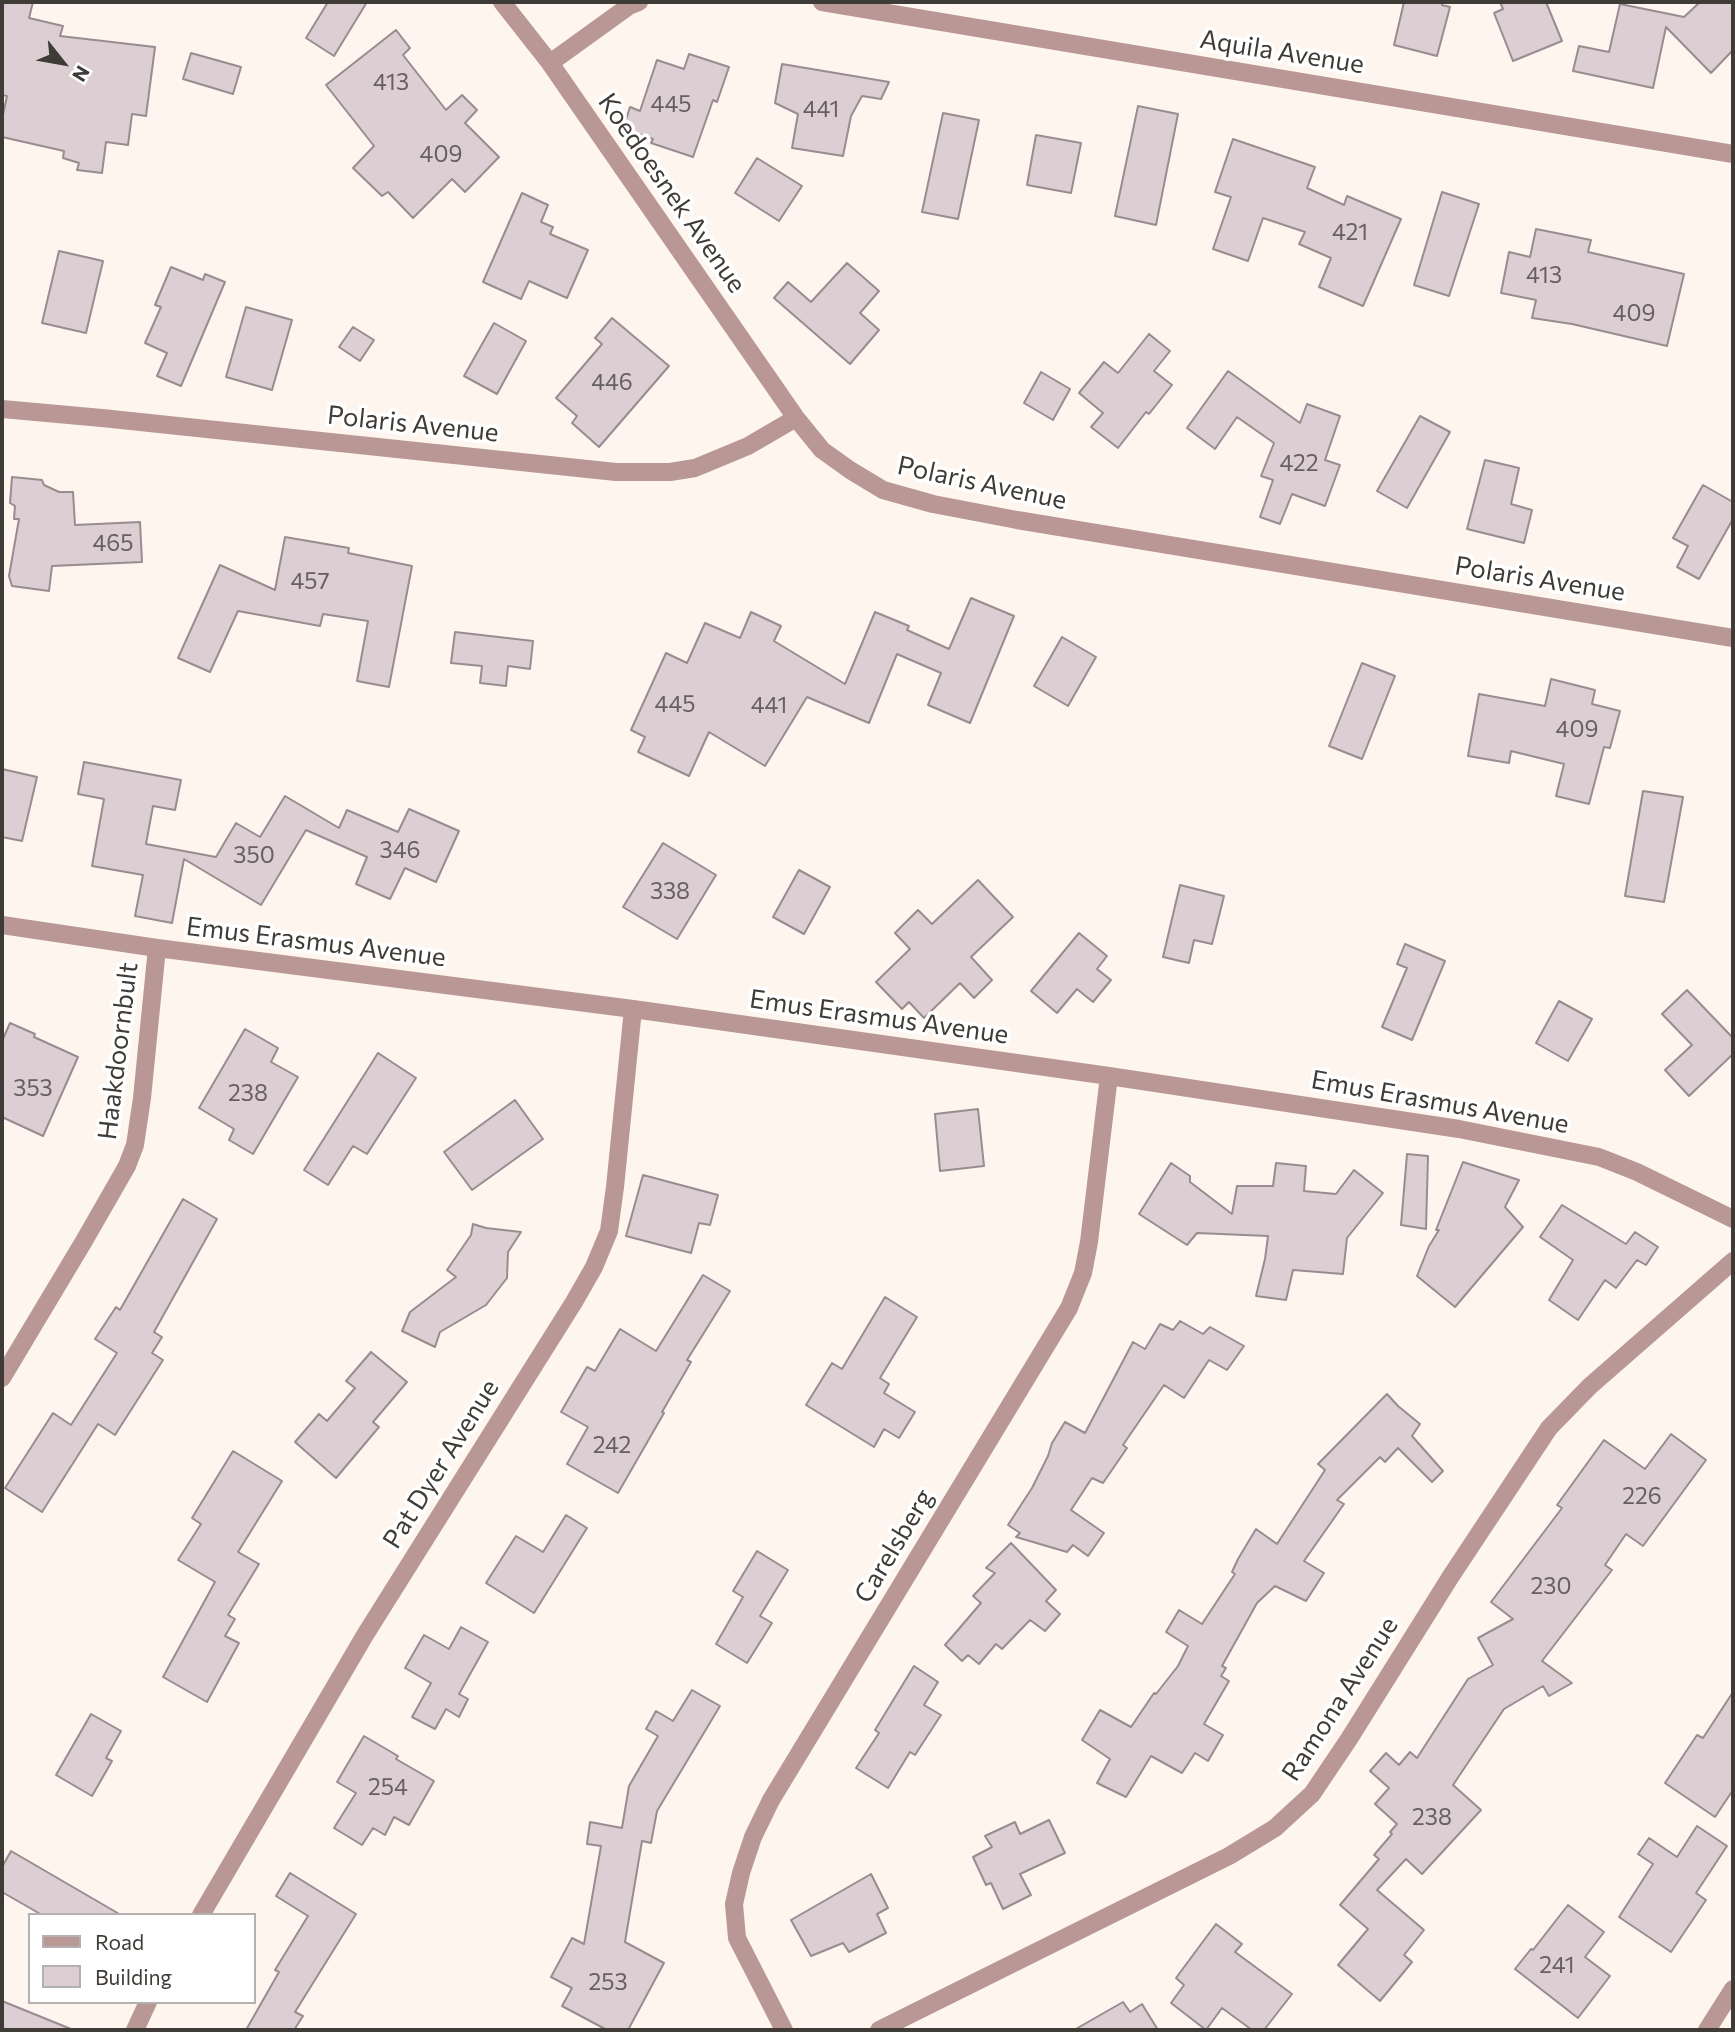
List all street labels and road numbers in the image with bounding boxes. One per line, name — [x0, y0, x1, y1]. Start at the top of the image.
street label: Aquila Avenue — [1198, 24, 1366, 80]
street label: Koedoesnek Avenue — [591, 87, 753, 299]
street label: Polaris Avenue — [326, 399, 500, 449]
street label: Polaris Avenue — [895, 450, 1069, 516]
street label: Polaris Avenue — [1453, 550, 1627, 608]
street label: Emus Erasmus Avenue — [185, 911, 447, 973]
street label: Haakdoornbult — [92, 960, 144, 1142]
street label: Emus Erasmus Avenue — [748, 983, 1010, 1051]
street label: Emus Erasmus Avenue — [1309, 1064, 1571, 1140]
street label: Pat Dyer Avenue — [377, 1374, 505, 1554]
street label: Carelsberg — [848, 1484, 940, 1608]
street label: Ramona Avenue — [1275, 1611, 1405, 1787]

